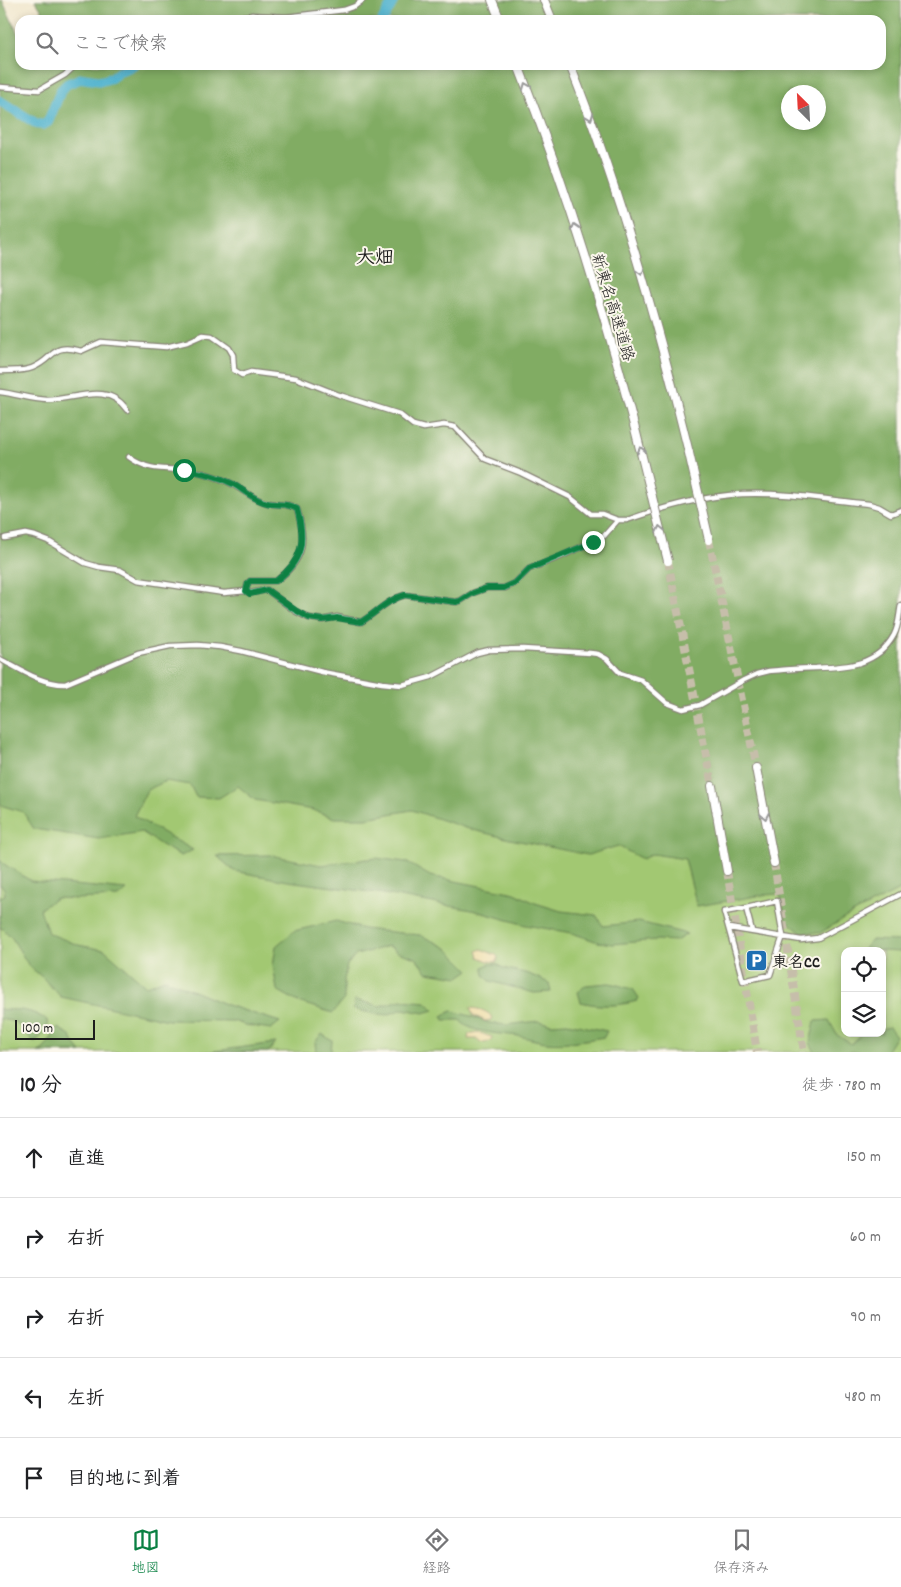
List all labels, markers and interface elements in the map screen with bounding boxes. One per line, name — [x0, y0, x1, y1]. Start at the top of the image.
search box — [15, 15, 886, 70]
icon: search — [33, 29, 61, 57]
text: ここで検索 — [73, 32, 168, 59]
one-way arrow — [522, 82, 532, 91]
north arrow — [781, 85, 826, 130]
one-way arrow — [584, 112, 594, 121]
one-way arrow — [571, 223, 581, 231]
district label: 大畑 — [356, 246, 394, 273]
street label: 新東名高速道路 — [584, 251, 639, 365]
one-way arrow — [635, 267, 645, 275]
one-way arrow — [636, 445, 647, 454]
route start — [173, 459, 196, 482]
one-way arrow — [655, 525, 666, 534]
route end — [582, 531, 605, 554]
one-way arrow — [759, 811, 770, 820]
map controls — [841, 947, 886, 1037]
button: locate — [841, 947, 886, 992]
parking icon: 東名CC — [744, 949, 768, 973]
place label: 東名CC — [772, 952, 820, 975]
button: layers — [841, 992, 886, 1037]
scale bar — [15, 1017, 95, 1040]
text: 100 m — [22, 1019, 53, 1039]
text: 10 分 — [20, 1072, 62, 1102]
text: 徒歩 · 780 m — [802, 1075, 881, 1098]
icon: ahead — [20, 1144, 48, 1172]
text: 150 m — [847, 1146, 881, 1169]
text: 直進 — [67, 1147, 105, 1174]
icon: right — [20, 1224, 48, 1252]
text: 60 m — [850, 1226, 881, 1249]
text: 右折 — [67, 1227, 105, 1254]
icon: right — [20, 1304, 48, 1332]
text: 90 m — [850, 1306, 881, 1329]
text: 右折 — [67, 1307, 105, 1334]
icon: left — [20, 1384, 48, 1412]
text: 480 m — [845, 1386, 881, 1409]
text: 左折 — [67, 1387, 105, 1414]
icon: arrive — [20, 1464, 48, 1492]
text: 目的地に到着 — [67, 1467, 181, 1494]
tab: 地図 — [132, 1526, 160, 1579]
tab: 経路 — [423, 1526, 451, 1579]
tab: 保存済み — [714, 1526, 770, 1579]

